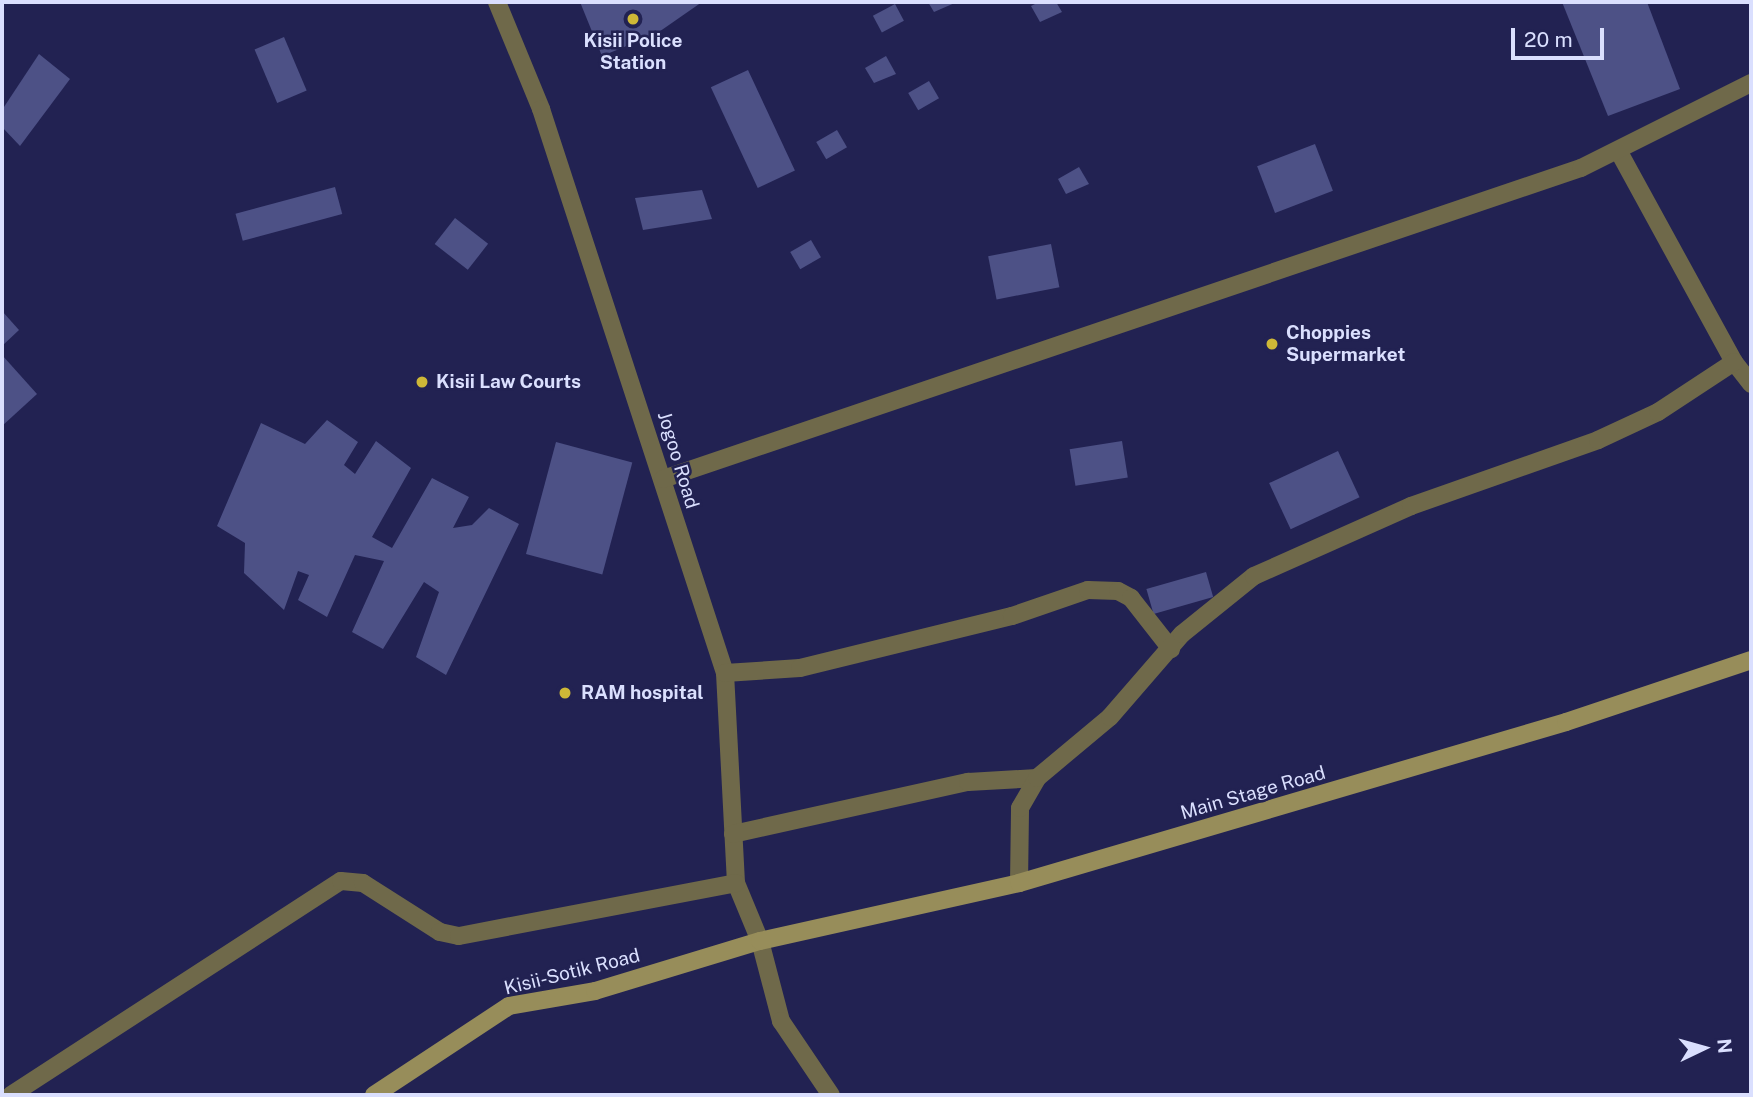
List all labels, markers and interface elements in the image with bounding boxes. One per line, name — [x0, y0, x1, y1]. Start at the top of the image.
marker: Kisii Police Station — [625, 11, 641, 27]
scale bar — [1515, 14, 1608, 58]
text: 20 m — [1524, 27, 1573, 52]
place label: Kisii Police Station — [584, 30, 682, 74]
place label: Choppies Supermarket — [1286, 322, 1405, 366]
marker: Choppies Supermarket — [1264, 336, 1280, 352]
place label: Kisii Law Courts — [436, 371, 581, 393]
marker: Kisii Law Courts — [414, 374, 430, 390]
street label: Jogoo Road — [652, 409, 704, 511]
place label: RAM hospital — [581, 682, 704, 704]
marker: RAM hospital — [555, 683, 575, 703]
street label: Main Stage Road — [1178, 761, 1328, 825]
street label: Kisii-Sotik Road — [502, 944, 642, 1000]
north arrow — [1669, 1013, 1739, 1083]
text: N — [1713, 1038, 1737, 1055]

